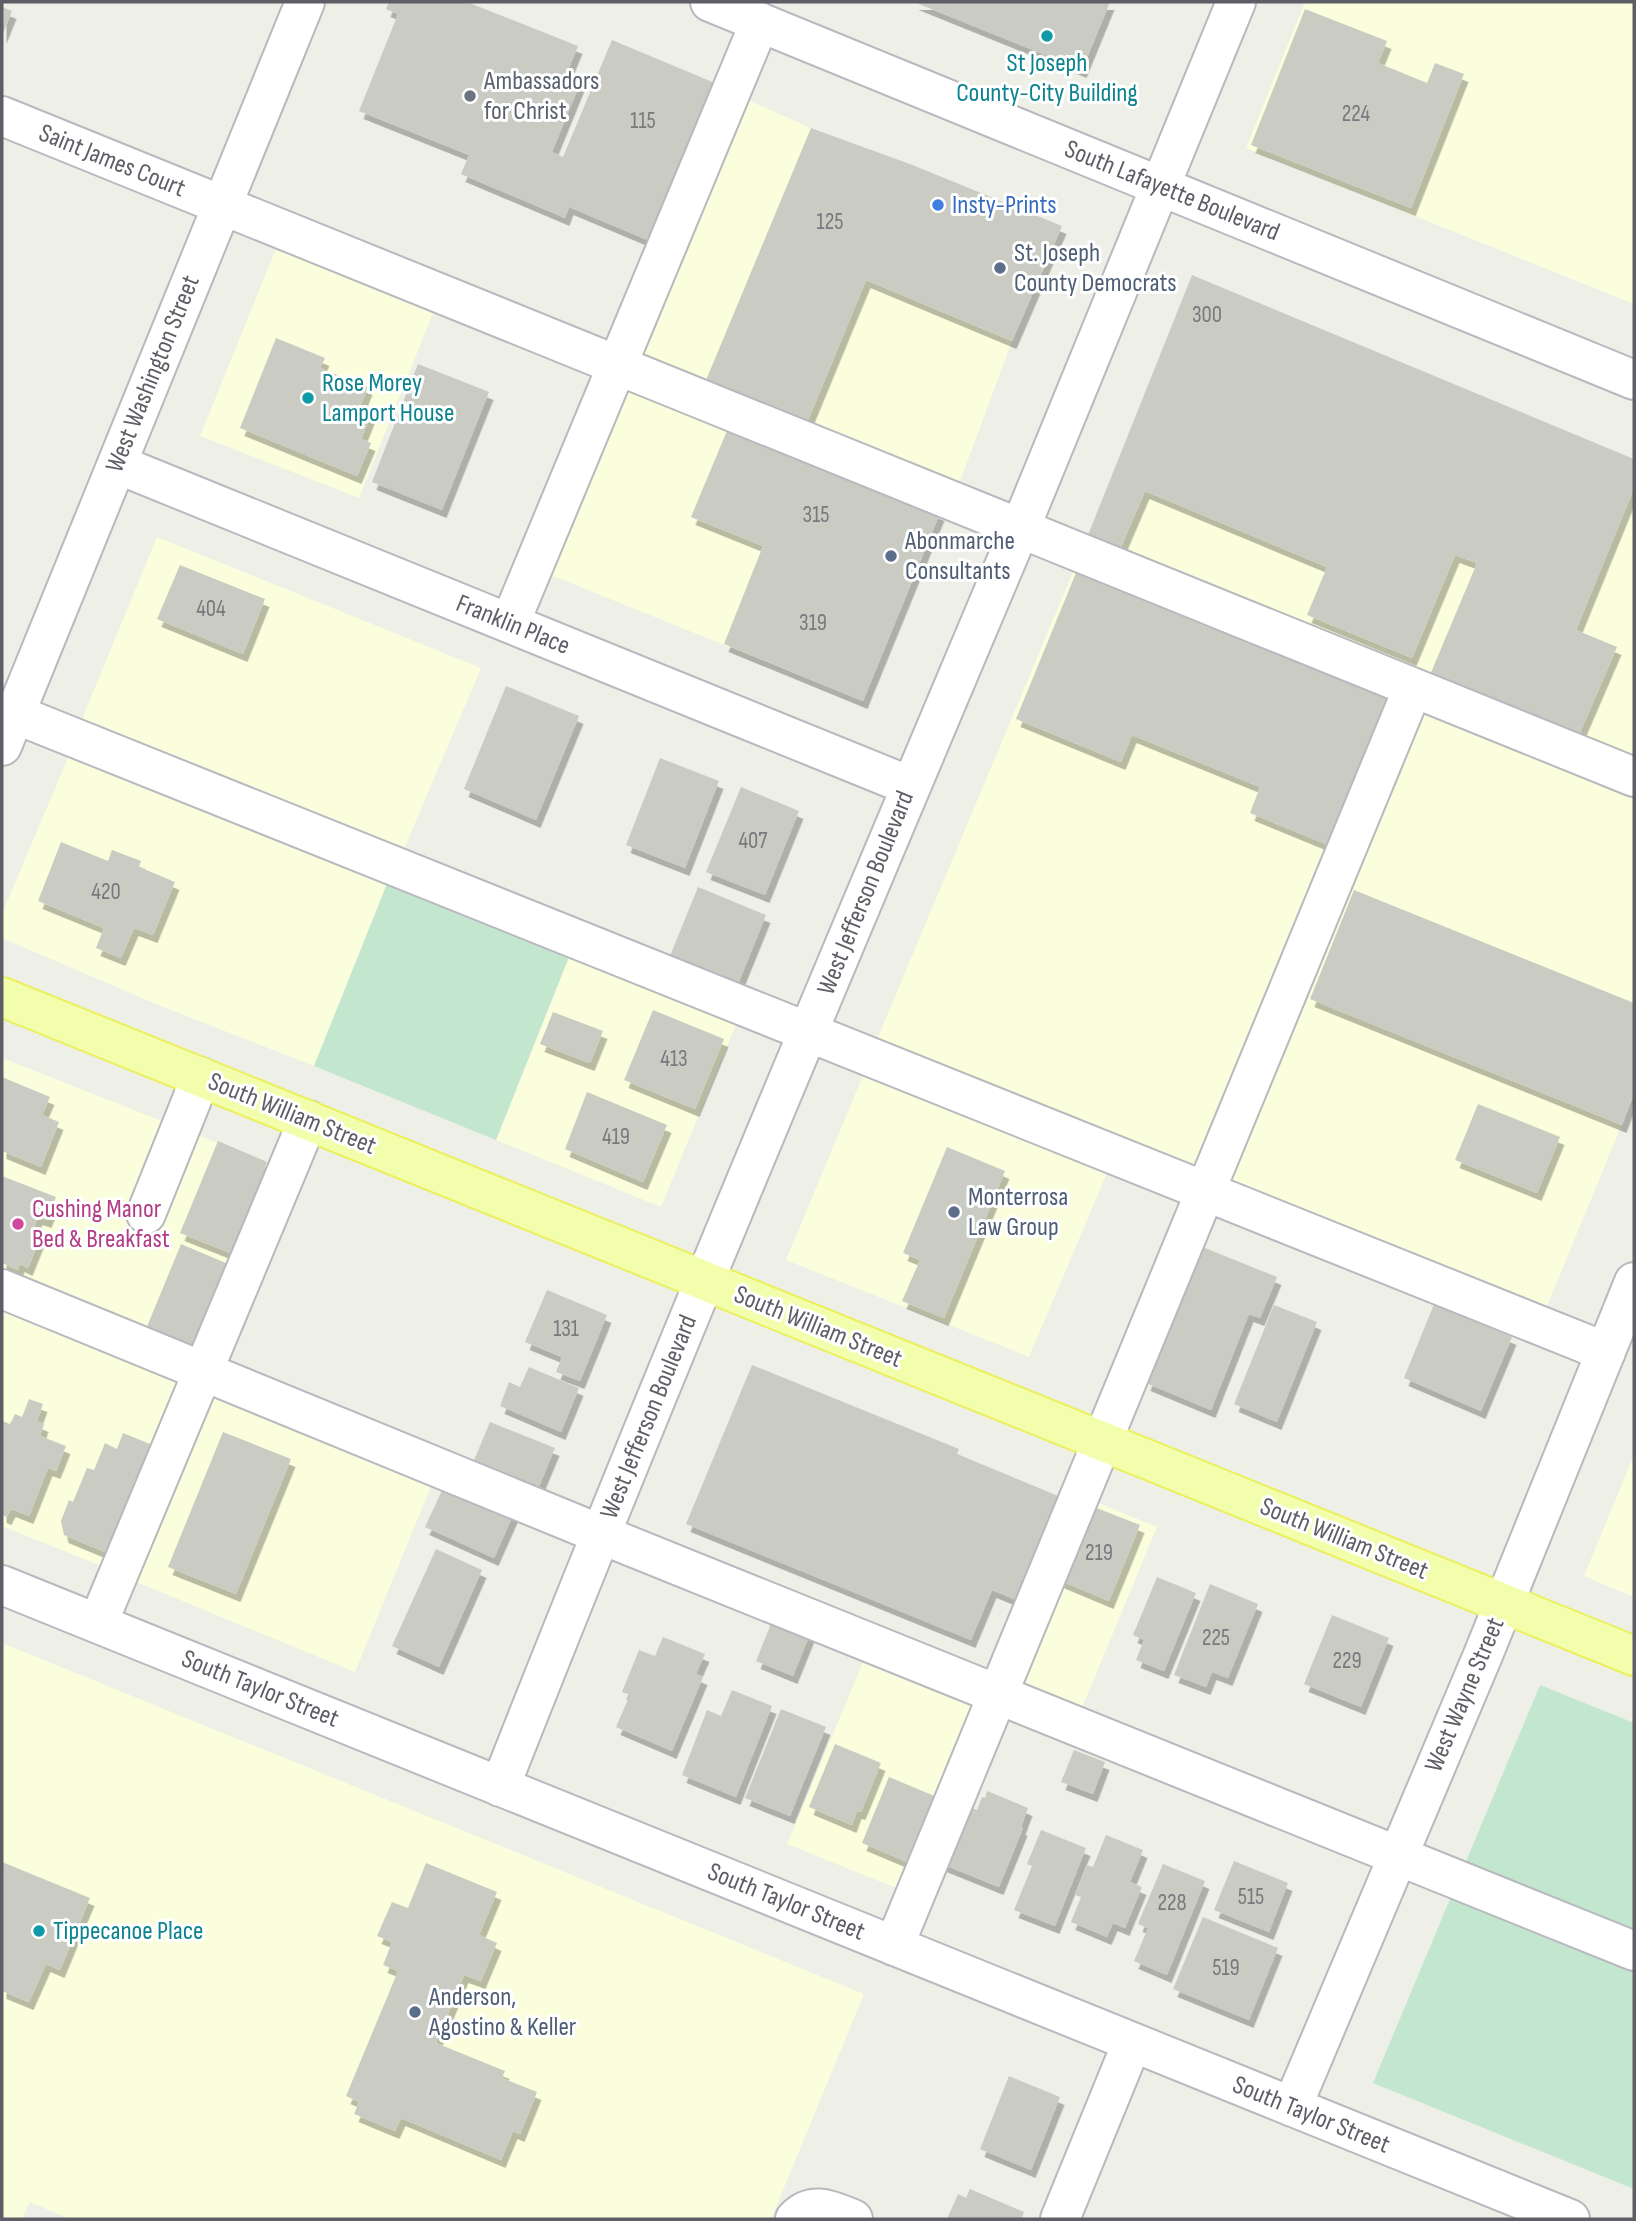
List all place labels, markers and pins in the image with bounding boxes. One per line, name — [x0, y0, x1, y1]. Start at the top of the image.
marker: St Joseph County-City Building — [1039, 28, 1055, 44]
place label: St Joseph County-City Building — [956, 48, 1138, 109]
place label: Ambassadors for Christ — [483, 66, 599, 127]
marker: Ambassadors for Christ — [462, 88, 478, 104]
place label: Insty-Prints — [952, 190, 1057, 221]
marker: Insty-Prints — [930, 197, 946, 213]
place label: St. Joseph County Democrats — [1014, 238, 1177, 299]
marker: St. Joseph County Democrats — [992, 260, 1008, 276]
place label: Rose Morey Lamport House — [322, 368, 454, 429]
marker: Rose Morey Lamport House — [300, 390, 316, 406]
place label: Abonmarche Consultants — [904, 526, 1015, 587]
marker: Abonmarche Consultants — [883, 548, 899, 564]
place label: Monterrosa Law Group — [968, 1182, 1068, 1243]
place label: Cushing Manor Bed & Breakfast — [32, 1194, 170, 1255]
marker: Monterrosa Law Group — [946, 1204, 962, 1220]
marker: Cushing Manor Bed & Breakfast — [10, 1216, 26, 1232]
place label: Tippecanoe Place — [53, 1916, 204, 1947]
marker: Tippecanoe Place — [31, 1923, 47, 1939]
place label: Anderson, Agostino & Keller — [428, 1982, 577, 2043]
marker: Anderson, Agostino & Keller — [407, 2004, 423, 2020]

